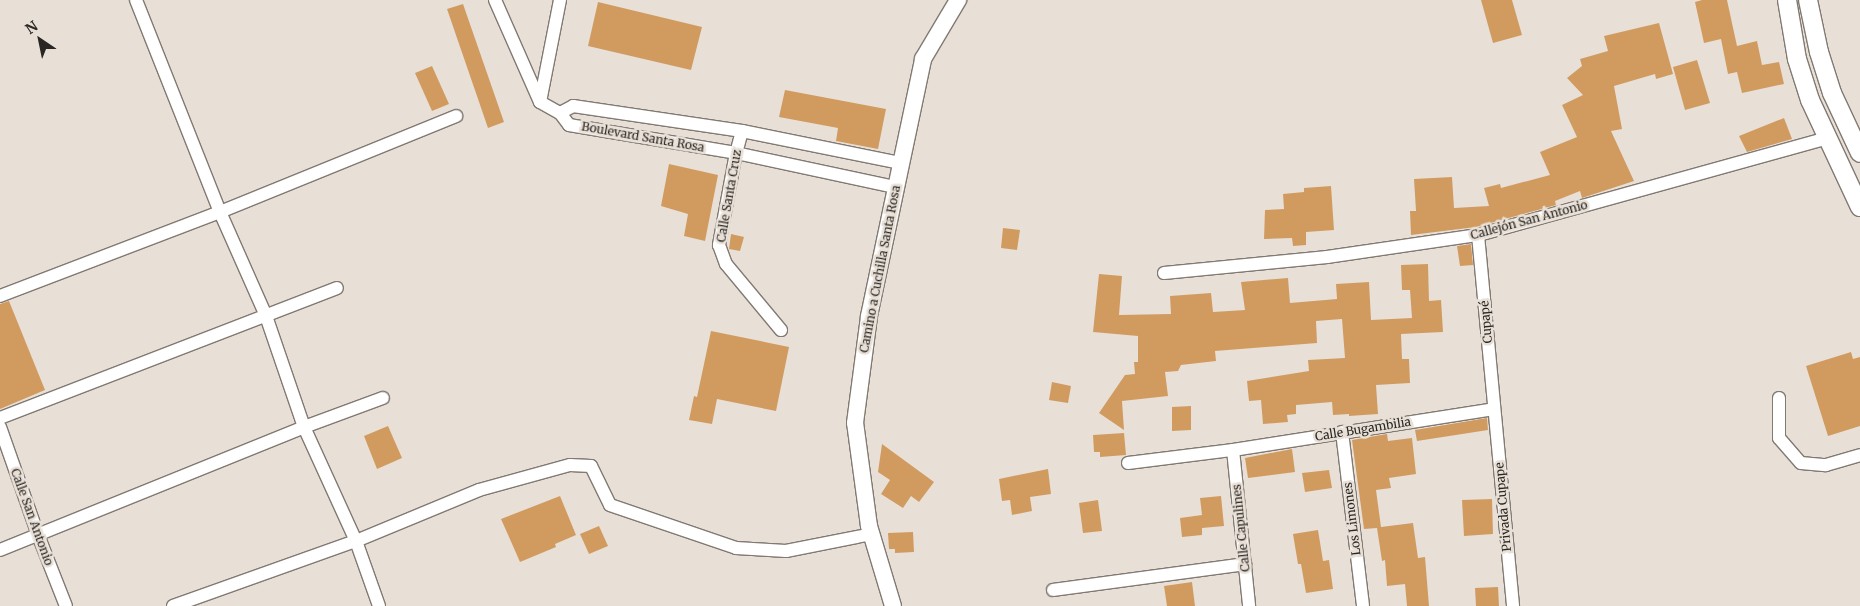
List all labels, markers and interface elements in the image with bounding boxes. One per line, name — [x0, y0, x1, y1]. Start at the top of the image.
north arrow — [15, 15, 65, 65]
text: N — [22, 17, 41, 38]
street label: Boulevard Santa Rosa — [580, 119, 706, 155]
street label: Calle Santa Cruz — [714, 149, 744, 243]
street label: Camino a Cuchilla Santa Rosa — [857, 184, 903, 354]
street label: Callejón San Antonio — [1469, 197, 1589, 243]
street label: Cupapé — [1477, 300, 1495, 344]
street label: Calle Bugambilia — [1314, 414, 1412, 444]
street label: Privada Cupape — [1492, 462, 1514, 552]
street label: Calle San Antonio — [8, 467, 56, 567]
street label: Los Limones — [1340, 482, 1364, 556]
street label: Calle Capulines — [1229, 484, 1253, 572]

